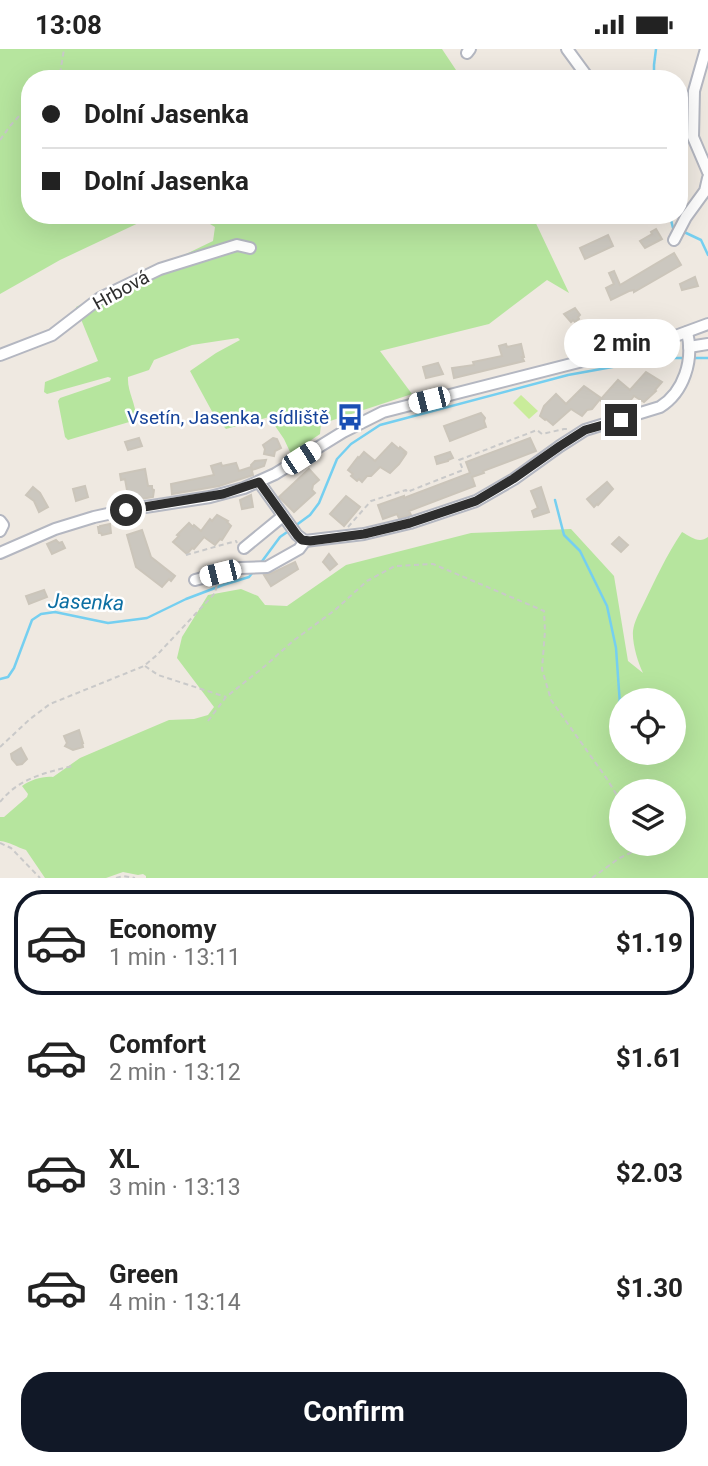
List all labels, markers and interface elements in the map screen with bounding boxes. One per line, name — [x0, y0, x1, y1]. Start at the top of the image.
text: 13:08 — [35, 10, 102, 40]
text: Dolní Jasenka — [84, 99, 249, 129]
text: Dolní Jasenka — [84, 166, 249, 196]
street label: Hrbová — [89, 265, 153, 315]
callout: 2 min — [563, 319, 679, 367]
text: 2 min — [593, 330, 651, 357]
car — [407, 385, 452, 415]
bus stop icon: Vsetín, Jasenka, sídliště — [335, 402, 365, 432]
route end — [605, 404, 637, 436]
place label: Vsetín, Jasenka, sídliště — [127, 406, 329, 429]
car — [278, 438, 325, 478]
route start — [110, 494, 142, 526]
car — [198, 558, 243, 588]
water label: Jasenka — [47, 589, 125, 615]
map controls — [609, 688, 686, 856]
button: locate — [609, 688, 686, 765]
button: layers — [609, 779, 686, 856]
icon: car — [25, 911, 88, 974]
text: Economy — [109, 914, 216, 944]
text: $1.19 — [616, 928, 683, 958]
text: 1 min · 13:11 — [109, 944, 241, 971]
icon: car — [25, 1026, 88, 1089]
text: Comfort — [109, 1029, 206, 1059]
text: $1.61 — [616, 1043, 683, 1073]
text: 2 min · 13:12 — [109, 1059, 241, 1086]
icon: car — [25, 1141, 88, 1204]
text: XL — [109, 1144, 140, 1174]
text: $2.03 — [616, 1158, 683, 1188]
text: 3 min · 13:13 — [109, 1174, 241, 1201]
icon: car — [25, 1256, 88, 1319]
text: Green — [109, 1259, 179, 1289]
text: $1.30 — [616, 1273, 683, 1303]
text: 4 min · 13:14 — [109, 1289, 241, 1316]
button: Confirm — [21, 1372, 687, 1452]

